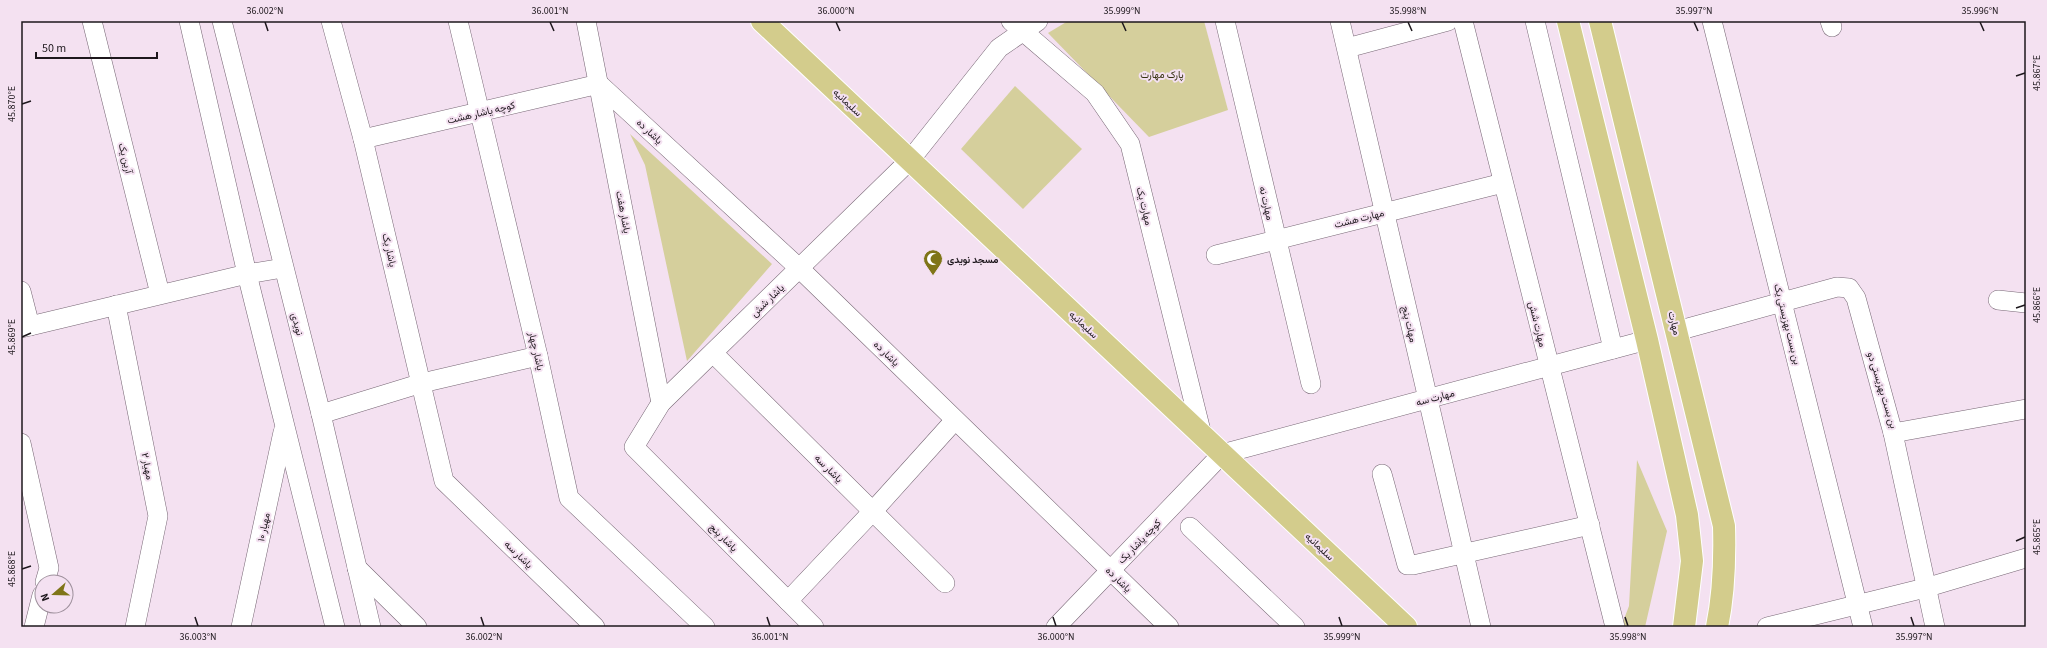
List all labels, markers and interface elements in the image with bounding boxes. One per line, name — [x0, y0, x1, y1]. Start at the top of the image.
text: 36.002°N — [246, 4, 284, 18]
text: 36.001°N — [531, 4, 569, 18]
text: 36.000°N — [817, 4, 855, 18]
text: 35.999°N — [1103, 4, 1141, 18]
text: 35.998°N — [1389, 4, 1427, 18]
text: 35.997°N — [1675, 4, 1713, 18]
text: 35.996°N — [1961, 4, 1999, 18]
scale bar — [36, 34, 157, 60]
text: 50 m — [42, 40, 66, 57]
text: 45.867°E — [2030, 55, 2044, 91]
park label: پارک مهارت — [1140, 68, 1184, 82]
text: 45.870°E — [5, 86, 19, 122]
street label: سلیمانیه — [830, 86, 865, 120]
street label: کوچه یاشار هشت — [446, 98, 517, 128]
street label: یاشار ده — [633, 116, 665, 147]
street label: آرین یک — [114, 142, 136, 176]
street label: مهارت نه — [1255, 185, 1277, 222]
street label: مهارت یک — [1133, 186, 1156, 227]
street label: یاشار هفت — [612, 190, 634, 235]
street label: مهارت هشت — [1333, 206, 1386, 232]
street label: یاشار یک — [378, 232, 400, 268]
mosque icon: مسجد نویدی — [922, 248, 944, 276]
place label: مسجد نویدی — [947, 253, 999, 267]
street label: یاشار شش — [748, 281, 788, 320]
street label: بن بست بهزیستی یک — [1770, 282, 1804, 366]
text: 45.866°E — [2030, 287, 2044, 323]
street label: مهارت شش — [1525, 300, 1549, 349]
street label: مهات پنج — [1398, 305, 1420, 344]
street label: سلیمانیه — [1066, 308, 1101, 342]
street label: مهارت — [1664, 310, 1684, 337]
street label: نویدی — [287, 311, 307, 337]
text: 45.869°E — [5, 319, 19, 355]
street label: یاشار چهار — [525, 329, 547, 372]
street label: یاشار ده — [870, 338, 902, 370]
street label: بن بست بهزیستی دو — [1864, 350, 1900, 430]
street label: مهارت سه — [1414, 386, 1456, 410]
street label: مهیار ۲ — [138, 451, 156, 481]
street label: یاشار سه — [811, 451, 846, 486]
street label: مهیار ۱۰ — [254, 512, 274, 543]
street label: کوچه یاشار یک — [1115, 516, 1165, 567]
text: 45.865°E — [2030, 519, 2044, 555]
street label: یاشار پنج — [706, 520, 741, 555]
street label: سلیمانیه — [1302, 530, 1337, 564]
street label: یاشار سه — [501, 538, 536, 572]
text: 45.868°E — [5, 551, 19, 587]
street label: یاشار ده — [1102, 564, 1134, 596]
north arrow — [34, 574, 74, 614]
text: N — [37, 591, 53, 603]
text: 36.003°N — [179, 630, 217, 644]
text: 36.002°N — [465, 630, 503, 644]
text: 36.001°N — [751, 630, 789, 644]
text: 36.000°N — [1037, 630, 1075, 644]
text: 35.999°N — [1323, 630, 1361, 644]
text: 35.998°N — [1609, 630, 1647, 644]
text: 35.997°N — [1895, 630, 1933, 644]

